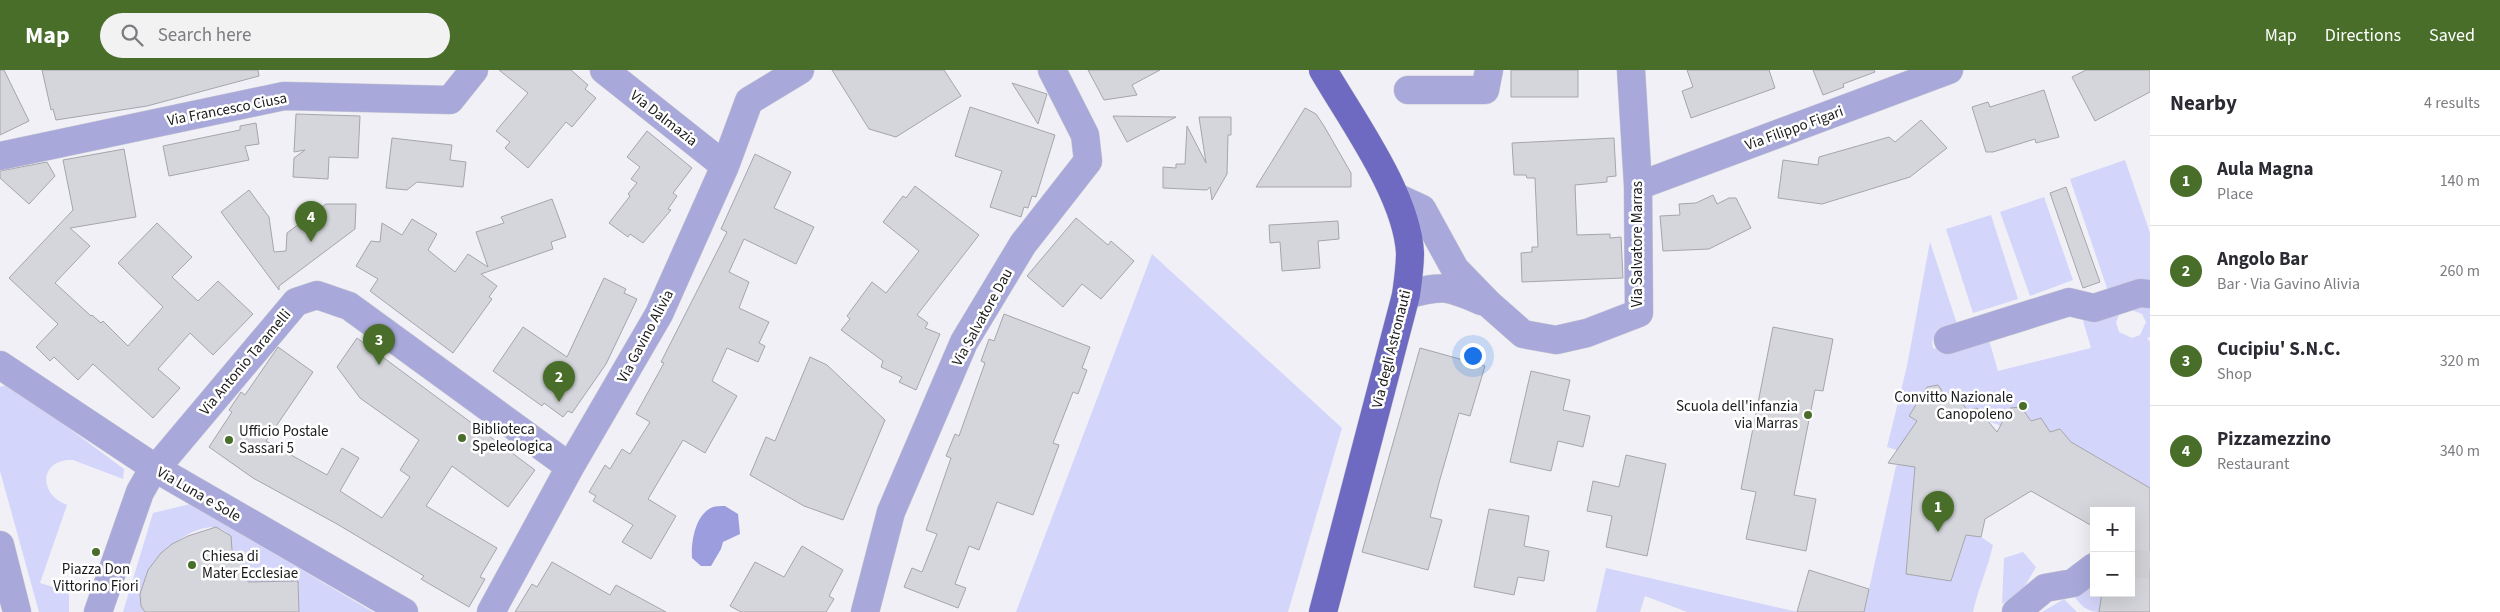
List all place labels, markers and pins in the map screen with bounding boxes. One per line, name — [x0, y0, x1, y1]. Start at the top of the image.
pin: 4 — [295, 201, 327, 242]
pin: 3 — [363, 324, 395, 365]
pin: 2 — [543, 361, 575, 402]
place label: Convitto Nazionale Canopoleno — [1894, 387, 2013, 425]
place label: Scuola dell'infanzia via Marras — [1676, 396, 1798, 434]
marker: Convitto Nazionale Canopoleno — [2017, 400, 2029, 412]
marker: Scuola dell'infanzia via Marras — [1802, 409, 1814, 421]
place label: Biblioteca Speleologica — [472, 419, 553, 457]
place label: Ufficio Postale Sassari 5 — [239, 421, 328, 459]
marker: Biblioteca Speleologica — [456, 432, 468, 444]
marker: Ufficio Postale Sassari 5 — [223, 434, 235, 446]
pin: 1 — [1922, 491, 1954, 532]
marker: Piazza Don Vittorino Fiori — [90, 546, 102, 558]
place label: Chiesa di Mater Ecclesiae — [202, 546, 298, 584]
place label: Piazza Don Vittorino Fiori — [53, 559, 139, 597]
marker: Chiesa di Mater Ecclesiae — [186, 559, 198, 571]

